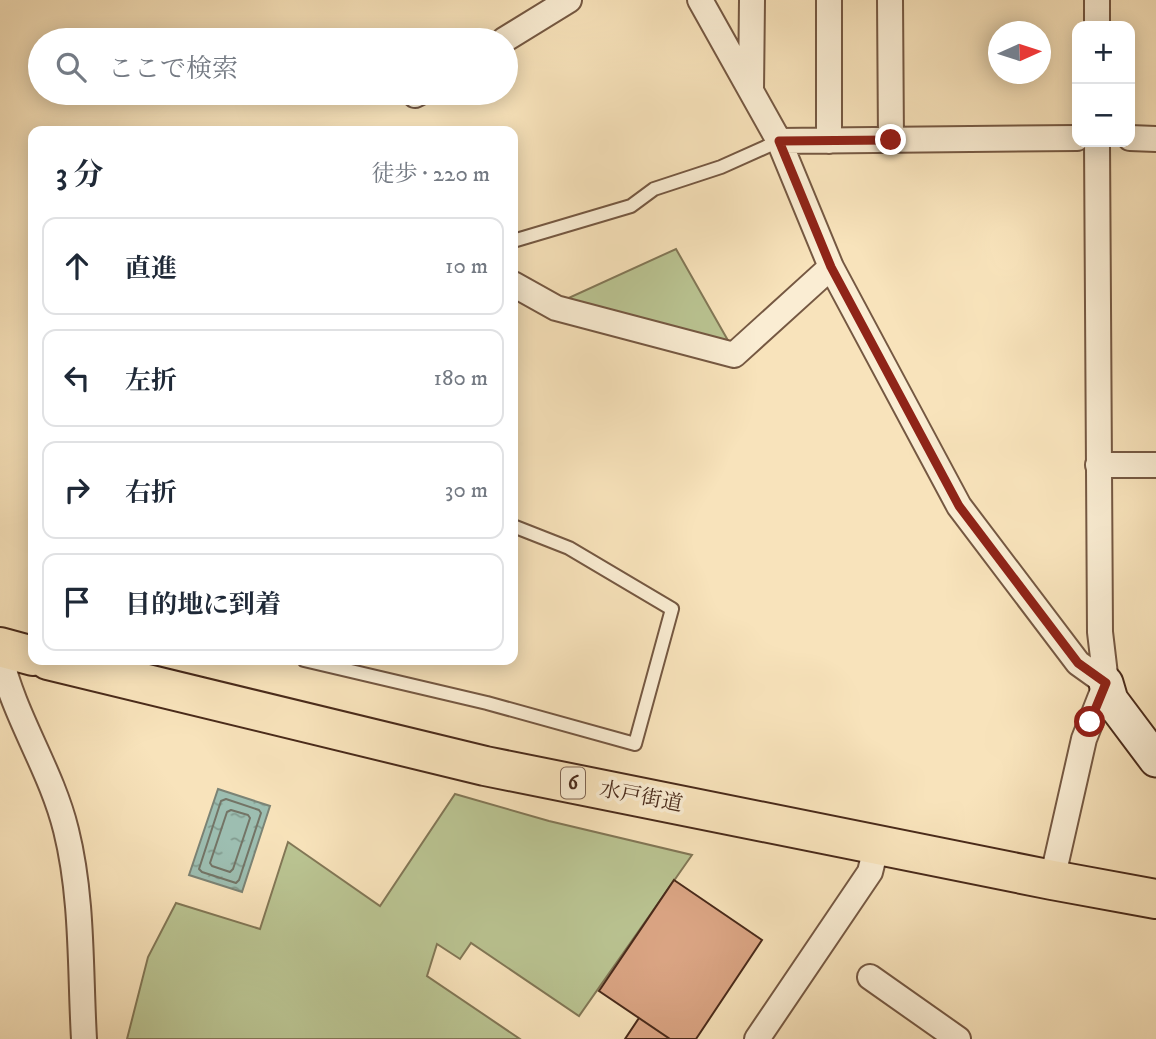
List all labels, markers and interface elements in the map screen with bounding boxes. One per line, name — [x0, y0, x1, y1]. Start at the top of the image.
north arrow — [988, 21, 1051, 84]
map controls — [1072, 21, 1135, 147]
button: + — [1072, 21, 1135, 84]
search box — [28, 28, 518, 105]
icon: search — [52, 48, 90, 86]
text: ここで検索 — [108, 53, 238, 86]
button: − — [1072, 84, 1135, 147]
route end — [875, 124, 906, 155]
text: 3 分 — [56, 157, 104, 194]
text: 徒歩 · 220 m — [371, 160, 490, 189]
icon: ahead — [58, 247, 96, 285]
text: 10 m — [445, 252, 488, 281]
text: 直進 — [125, 253, 177, 286]
icon: left — [58, 359, 96, 397]
text: 180 m — [433, 364, 488, 393]
text: 左折 — [125, 365, 177, 398]
icon: right — [58, 471, 96, 509]
text: 30 m — [445, 476, 488, 505]
text: 右折 — [125, 477, 177, 510]
icon: arrive — [58, 583, 96, 621]
text: 目的地に到着 — [125, 589, 281, 622]
route start — [1074, 706, 1105, 737]
road number: 6 — [561, 768, 585, 798]
street label: 水戸街道 — [597, 776, 685, 818]

